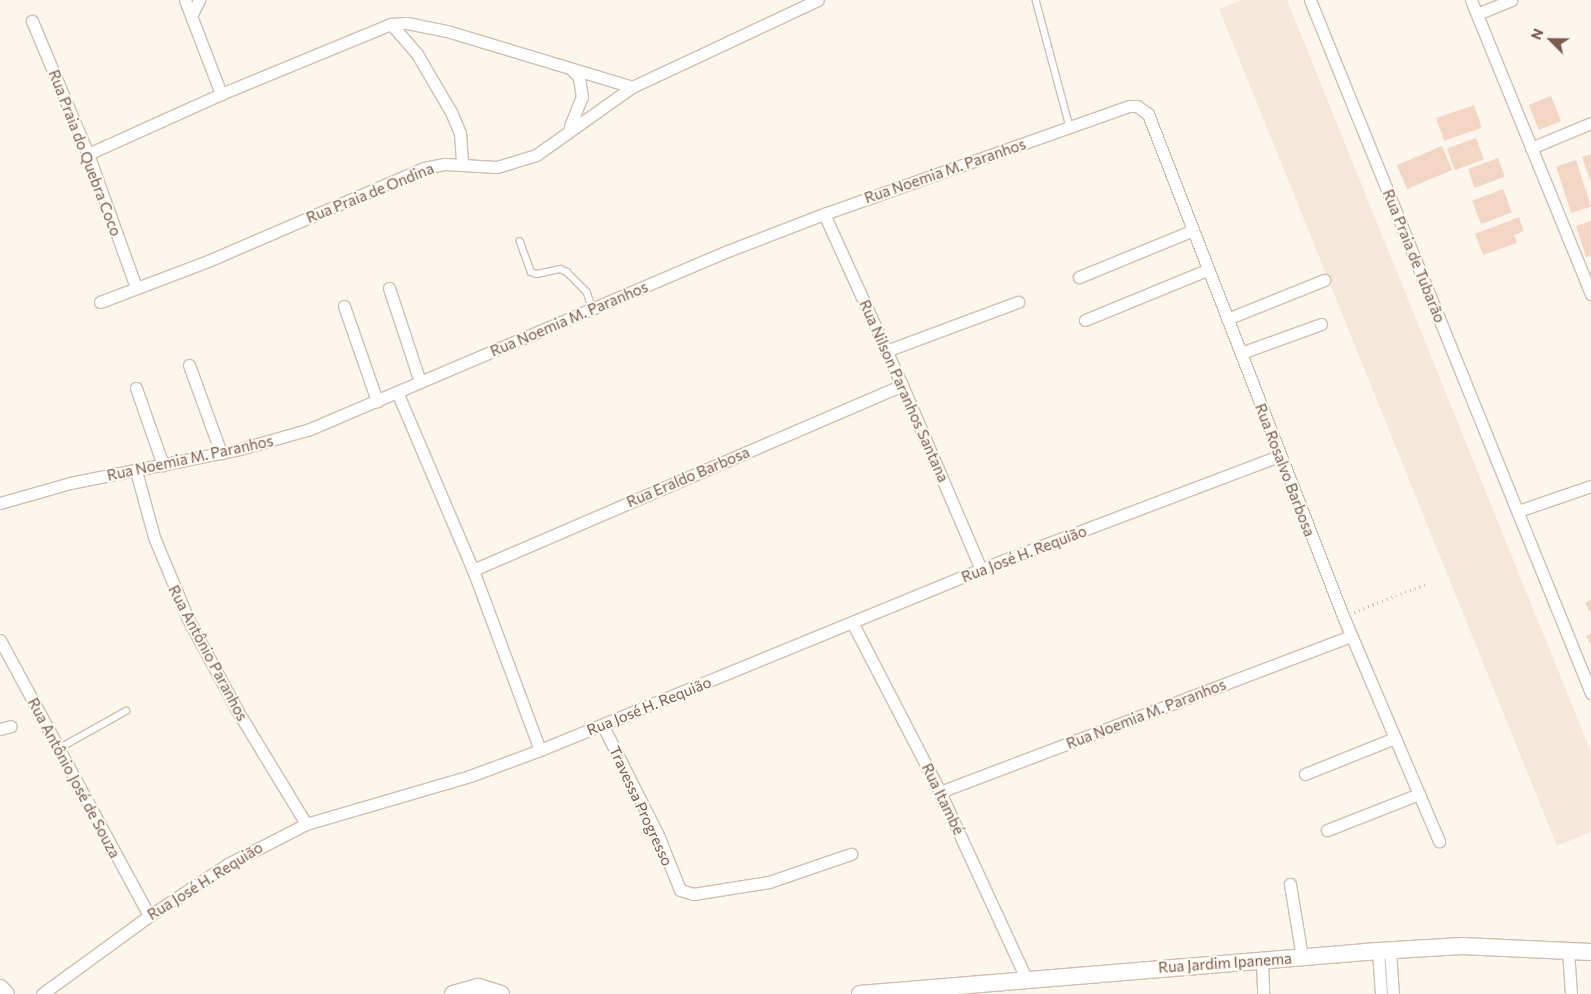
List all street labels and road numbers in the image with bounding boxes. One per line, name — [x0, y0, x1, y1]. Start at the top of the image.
street label: Rua Praia do Quebra Coco — [45, 67, 125, 239]
street label: Rua Noemia M. Paranhos — [862, 135, 1028, 207]
street label: Rua Praia de Ondina — [304, 159, 436, 227]
street label: Rua Praia de Tubarão — [1379, 187, 1449, 325]
street label: Rua Noemia M. Paranhos — [487, 278, 651, 360]
street label: Rua Nilson Paranhos Santana — [856, 297, 952, 485]
street label: Rua Rosalvo Barbosa — [1251, 401, 1319, 539]
street label: Rua Noemia M. Paranhos — [105, 432, 275, 484]
street label: Rua Eraldo Barbosa — [624, 443, 752, 511]
street label: Rua José H. Requião — [959, 522, 1089, 586]
street label: Rua Antônio Paranhos — [165, 582, 251, 724]
street label: Rua José H. Requião — [584, 673, 714, 739]
street label: Rua Noemia M. Paranhos — [1064, 675, 1228, 753]
street label: Rua Antônio José de Souza — [24, 695, 124, 861]
street label: Travessa Progresso — [605, 743, 677, 869]
street label: Rua Itambé — [918, 760, 968, 838]
street label: Rua José H. Requião — [144, 838, 266, 924]
street label: Rua Jardim Ipanema — [1158, 949, 1292, 977]

